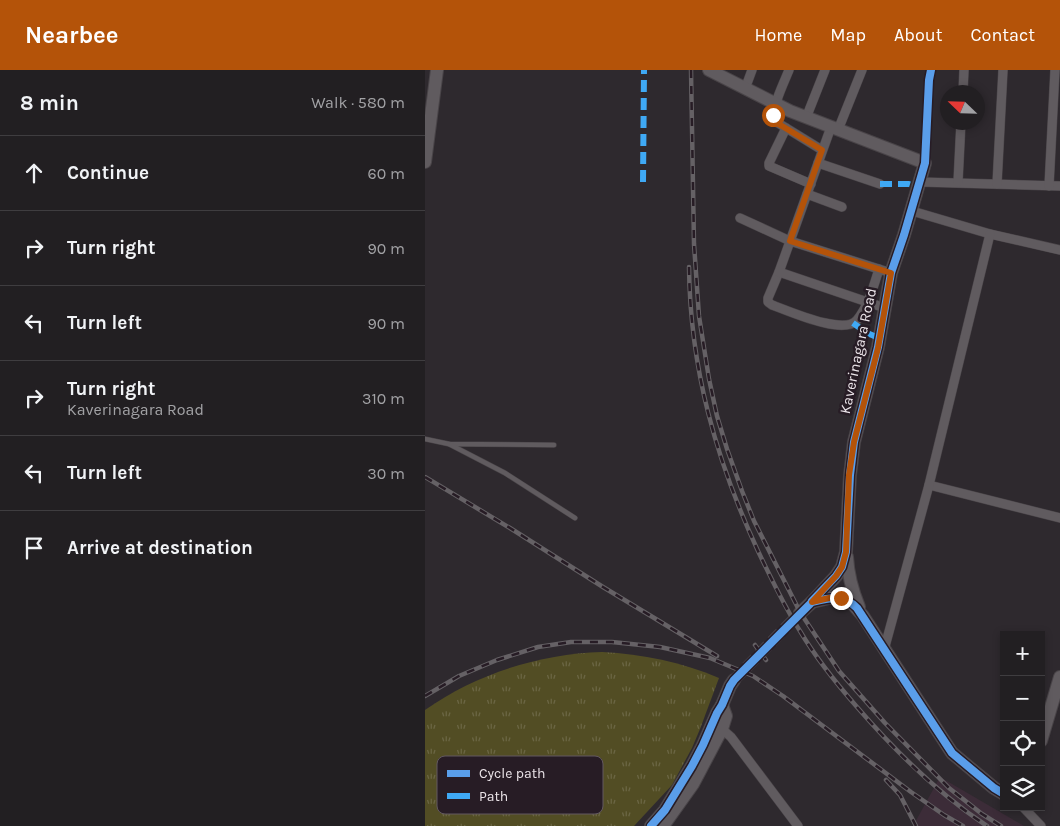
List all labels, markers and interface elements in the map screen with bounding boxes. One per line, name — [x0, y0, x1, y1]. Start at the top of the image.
text: Nearbee — [25, 21, 119, 49]
text: Home — [754, 24, 802, 46]
text: Map — [830, 24, 866, 46]
text: About — [894, 24, 943, 46]
text: Contact — [971, 24, 1035, 46]
north arrow — [940, 85, 985, 130]
text: 8 min — [20, 91, 79, 115]
text: Walk · 580 m — [311, 93, 405, 112]
route start — [762, 104, 785, 127]
icon: ahead — [20, 159, 48, 187]
text: Continue — [67, 162, 149, 184]
text: 60 m — [368, 164, 405, 183]
icon: right — [20, 234, 48, 262]
text: Turn right — [67, 237, 156, 259]
text: 90 m — [367, 239, 405, 258]
street label: Kaverinagara Road — [836, 286, 880, 416]
icon: left — [20, 309, 48, 337]
text: Turn left — [67, 312, 142, 334]
text: 90 m — [367, 314, 405, 333]
text: Turn right — [67, 378, 156, 400]
icon: right — [20, 384, 48, 412]
text: 310 m — [362, 389, 405, 408]
text: Kaverinagara Road — [67, 400, 204, 419]
icon: left — [20, 459, 48, 487]
text: Turn left — [67, 462, 142, 484]
text: 30 m — [367, 464, 405, 483]
icon: arrive — [20, 534, 48, 562]
text: Arrive at destination — [67, 537, 253, 559]
route end — [830, 587, 853, 610]
map controls — [1000, 631, 1045, 811]
button: + — [1000, 631, 1045, 676]
button: − — [1000, 676, 1045, 721]
button: locate — [1000, 721, 1045, 766]
legend — [437, 756, 603, 814]
text: Cycle path — [479, 765, 545, 782]
button: layers — [1000, 766, 1045, 811]
text: Path — [479, 788, 508, 805]

